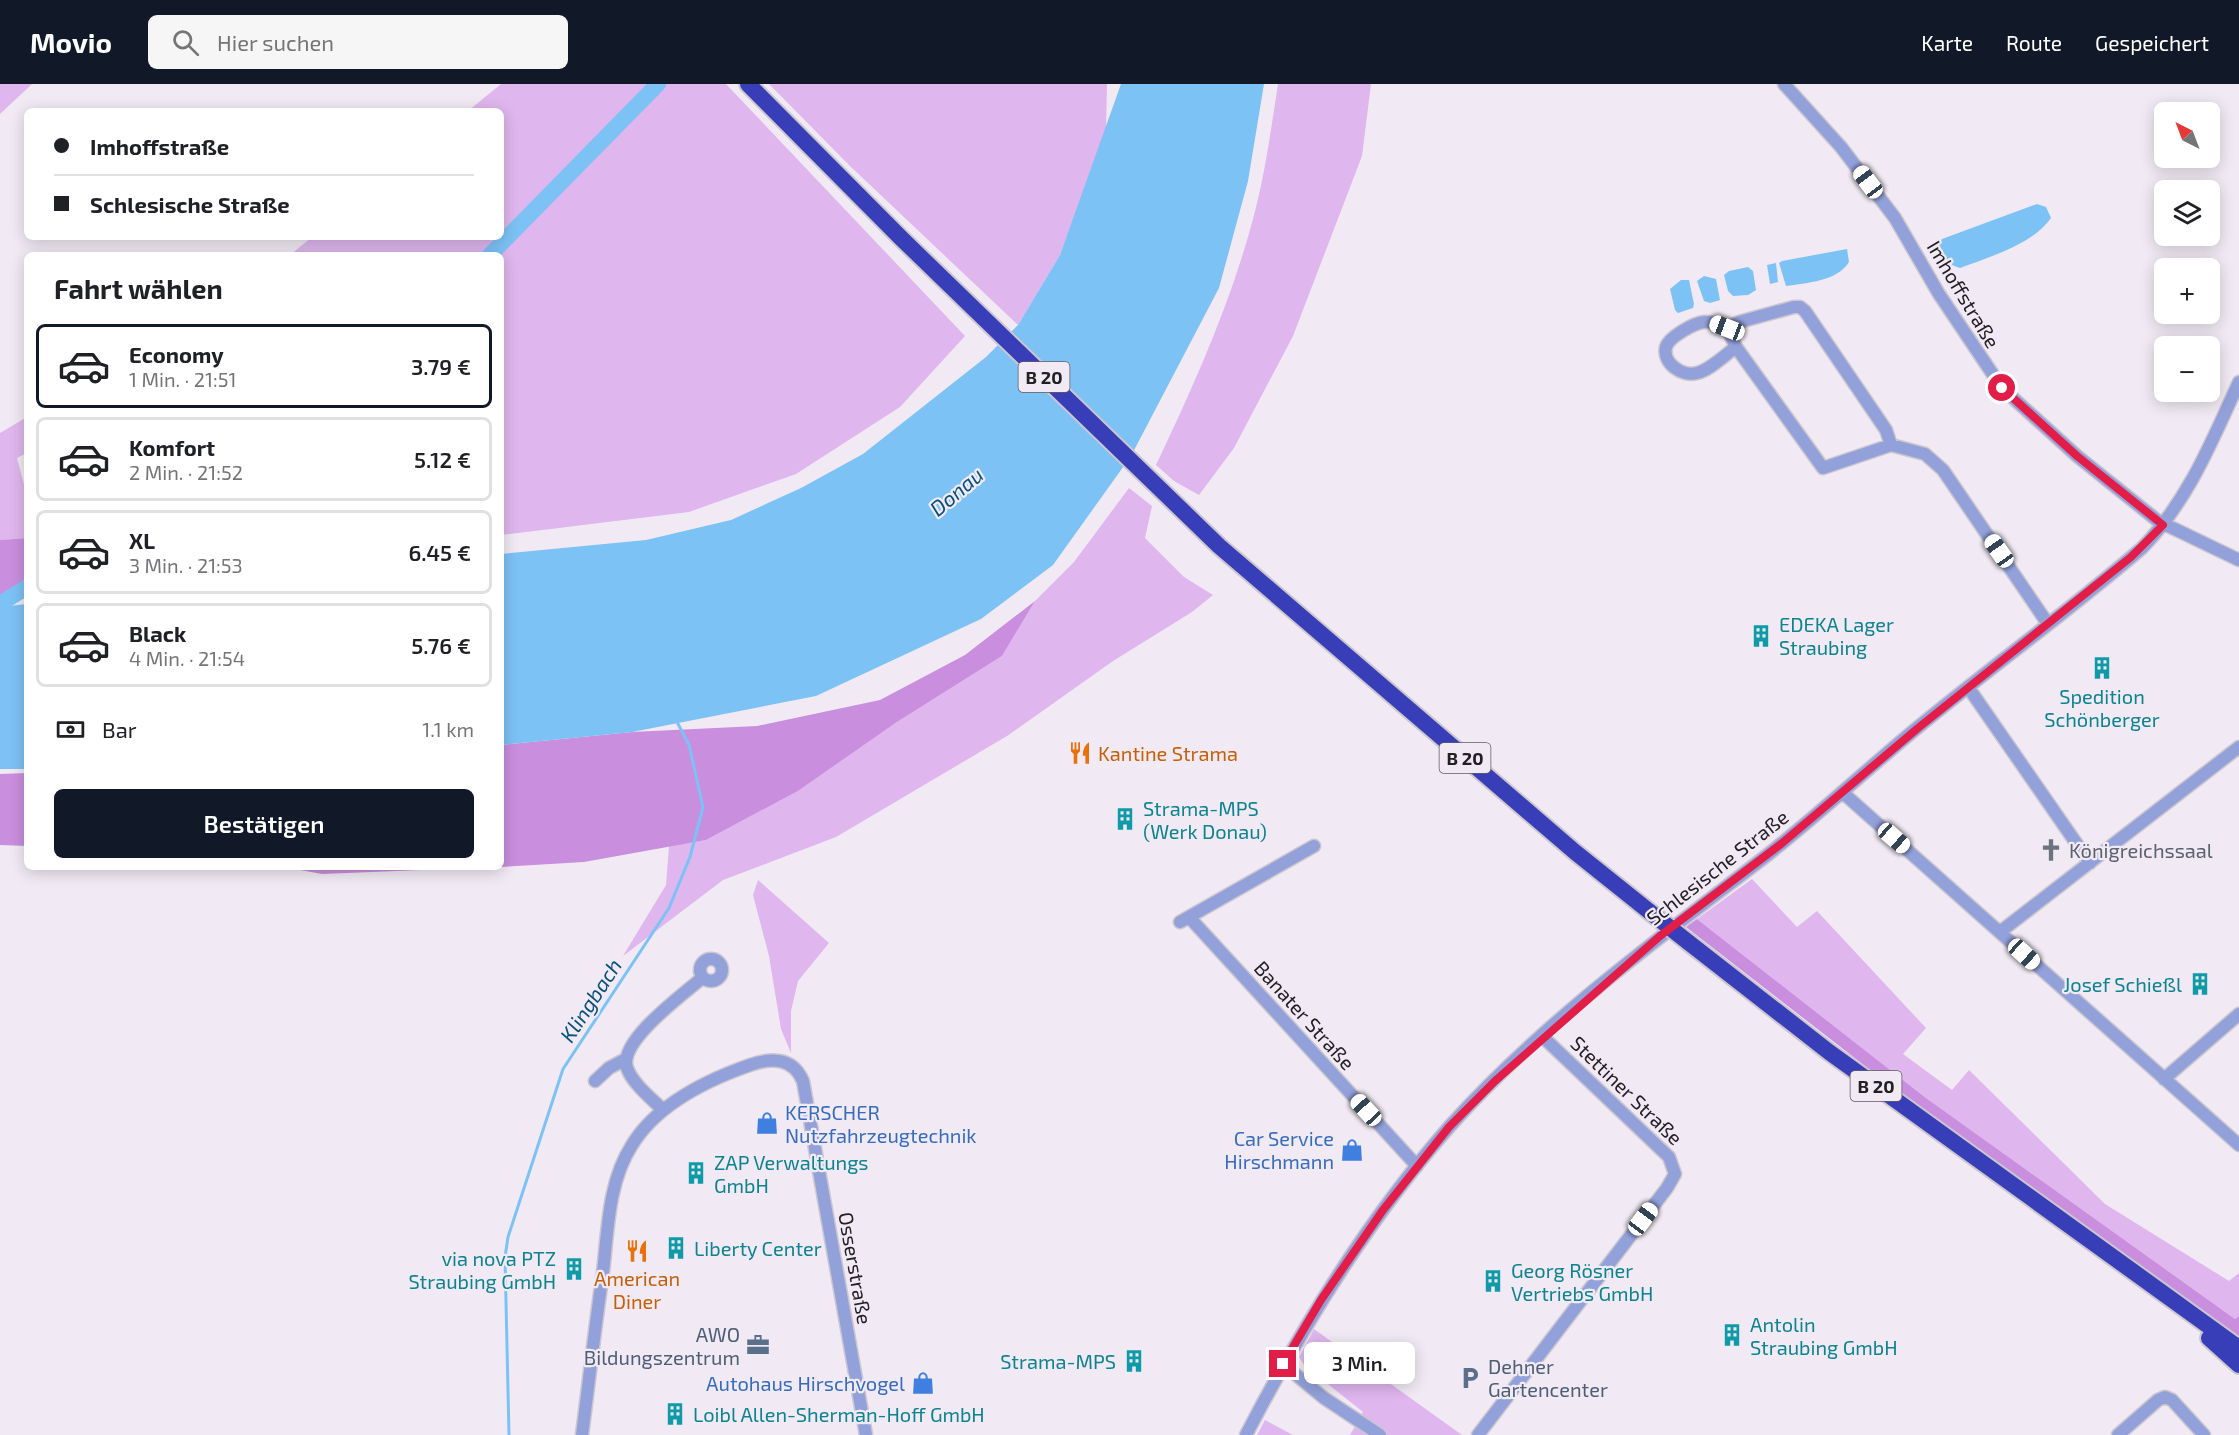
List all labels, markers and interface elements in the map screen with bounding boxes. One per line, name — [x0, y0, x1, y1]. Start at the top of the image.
search box — [148, 15, 568, 69]
text: Movio — [30, 25, 112, 59]
icon: search — [169, 26, 202, 59]
text: Hier suchen — [217, 29, 334, 55]
text: Karte — [1921, 30, 1973, 55]
text: Route — [2006, 30, 2062, 55]
text: Gespeichert — [2095, 30, 2209, 55]
north arrow — [2154, 102, 2220, 168]
map controls — [2154, 102, 2220, 402]
text: Imhoffstraße — [90, 133, 229, 159]
car — [1850, 162, 1886, 202]
button: layers — [2154, 180, 2220, 246]
text: Schlesische Straße — [90, 191, 290, 217]
street label: Imhoffstraße — [1923, 236, 2005, 352]
button: + — [2154, 258, 2220, 324]
text: Fahrt wählen — [54, 272, 223, 304]
car — [1707, 313, 1747, 343]
button: − — [2154, 336, 2220, 402]
icon: car — [57, 339, 111, 393]
text: Economy — [129, 341, 224, 367]
text: 3.79 € — [411, 353, 471, 379]
road number: B 20 — [1018, 362, 1070, 392]
text: 1 Min. · 21:51 — [129, 367, 236, 391]
route start — [1988, 374, 2015, 401]
icon: car — [57, 432, 111, 486]
text: Komfort — [129, 434, 215, 460]
text: 5.12 € — [414, 446, 471, 472]
text: 2 Min. · 21:52 — [129, 460, 243, 484]
water label: Donau — [924, 462, 988, 520]
icon: car — [57, 525, 111, 579]
text: XL — [129, 527, 155, 553]
car — [1981, 531, 2017, 571]
text: 6.45 € — [408, 539, 471, 565]
text: 3 Min. · 21:53 — [129, 553, 243, 577]
place label: EDEKA Lager Straubing — [1779, 612, 1894, 659]
icon: car — [57, 618, 111, 672]
text: Black — [129, 620, 186, 646]
building icon: EDEKA Lager Straubing — [1748, 623, 1774, 649]
text: 5.76 € — [411, 632, 471, 658]
text: 4 Min. · 21:54 — [129, 646, 245, 670]
building icon: Spedition Schönberger — [2089, 655, 2115, 681]
place label: Spedition Schönberger — [2044, 684, 2160, 731]
icon: cash — [54, 713, 87, 746]
text: Bar — [102, 716, 137, 742]
text: 1.1 km — [422, 717, 474, 741]
restaurant icon: Kantine Strama — [1067, 740, 1093, 766]
place label: Kantine Strama — [1098, 741, 1238, 765]
road number: B 20 — [1440, 743, 1490, 773]
button: Bestätigen — [54, 789, 474, 858]
place label: Strama-MPS (Werk Donau) — [1143, 796, 1267, 843]
street label: Schlesische Straße — [1641, 804, 1793, 930]
building icon: Strama-MPS (Werk Donau) — [1112, 806, 1138, 832]
car — [1875, 819, 1913, 857]
church icon: Königreichssaal — [2038, 837, 2064, 863]
place label: Königreichssaal — [2069, 838, 2213, 862]
car — [2005, 935, 2043, 973]
water label: Klingbach — [554, 954, 626, 1046]
street label: Banater Straße — [1250, 956, 1360, 1074]
building icon: Josef Schießl — [2187, 971, 2213, 997]
place label: Josef Schießl — [2064, 972, 2182, 996]
street label: Stettiner Straße — [1566, 1031, 1688, 1149]
road number: B 20 — [1850, 1071, 1902, 1101]
car — [1347, 1091, 1385, 1129]
place label: KERSCHER Nutzfahrzeugtechnik — [785, 1100, 977, 1147]
shop icon: KERSCHER Nutzfahrzeugtechnik — [754, 1110, 780, 1136]
place label: Car Service Hirschmann — [1224, 1126, 1334, 1173]
shop icon: Car Service Hirschmann — [1339, 1137, 1365, 1163]
place label: ZAP Verwaltungs GmbH — [714, 1150, 869, 1197]
building icon: ZAP Verwaltungs GmbH — [683, 1160, 709, 1186]
car — [1625, 1199, 1661, 1239]
street label: Osserstraße — [834, 1210, 878, 1326]
building icon: Liberty Center — [663, 1235, 689, 1261]
place label: Liberty Center — [694, 1236, 822, 1260]
restaurant icon: American Diner — [624, 1238, 650, 1264]
place label: via nova PTZ Straubing GmbH — [408, 1246, 556, 1293]
building icon: via nova PTZ Straubing GmbH — [561, 1256, 587, 1282]
place label: Georg Rösner Vertriebs GmbH — [1511, 1258, 1653, 1305]
place label: American Diner — [594, 1266, 680, 1313]
building icon: Georg Rösner Vertriebs GmbH — [1480, 1268, 1506, 1294]
place label: Antolin Straubing GmbH — [1750, 1312, 1898, 1359]
place label: AWO Bildungszentrum — [584, 1322, 740, 1369]
building icon: Antolin Straubing GmbH — [1719, 1322, 1745, 1348]
office icon: AWO Bildungszentrum — [745, 1332, 771, 1358]
callout: 3 Min. — [1304, 1343, 1415, 1385]
building icon: Strama-MPS — [1121, 1348, 1147, 1374]
place label: Strama-MPS — [1000, 1349, 1116, 1373]
route end — [1269, 1350, 1296, 1377]
text: 3 Min. — [1332, 1351, 1387, 1375]
place label: Dehner Gartencenter — [1488, 1354, 1608, 1401]
parking icon: Dehner Gartencenter — [1457, 1365, 1483, 1391]
shop icon: Autohaus Hirschvogel — [910, 1370, 936, 1396]
place label: Autohaus Hirschvogel — [706, 1371, 905, 1395]
building icon: Loibl Allen-Sherman-Hoff GmbH — [662, 1401, 688, 1427]
place label: Loibl Allen-Sherman-Hoff GmbH — [693, 1402, 985, 1426]

